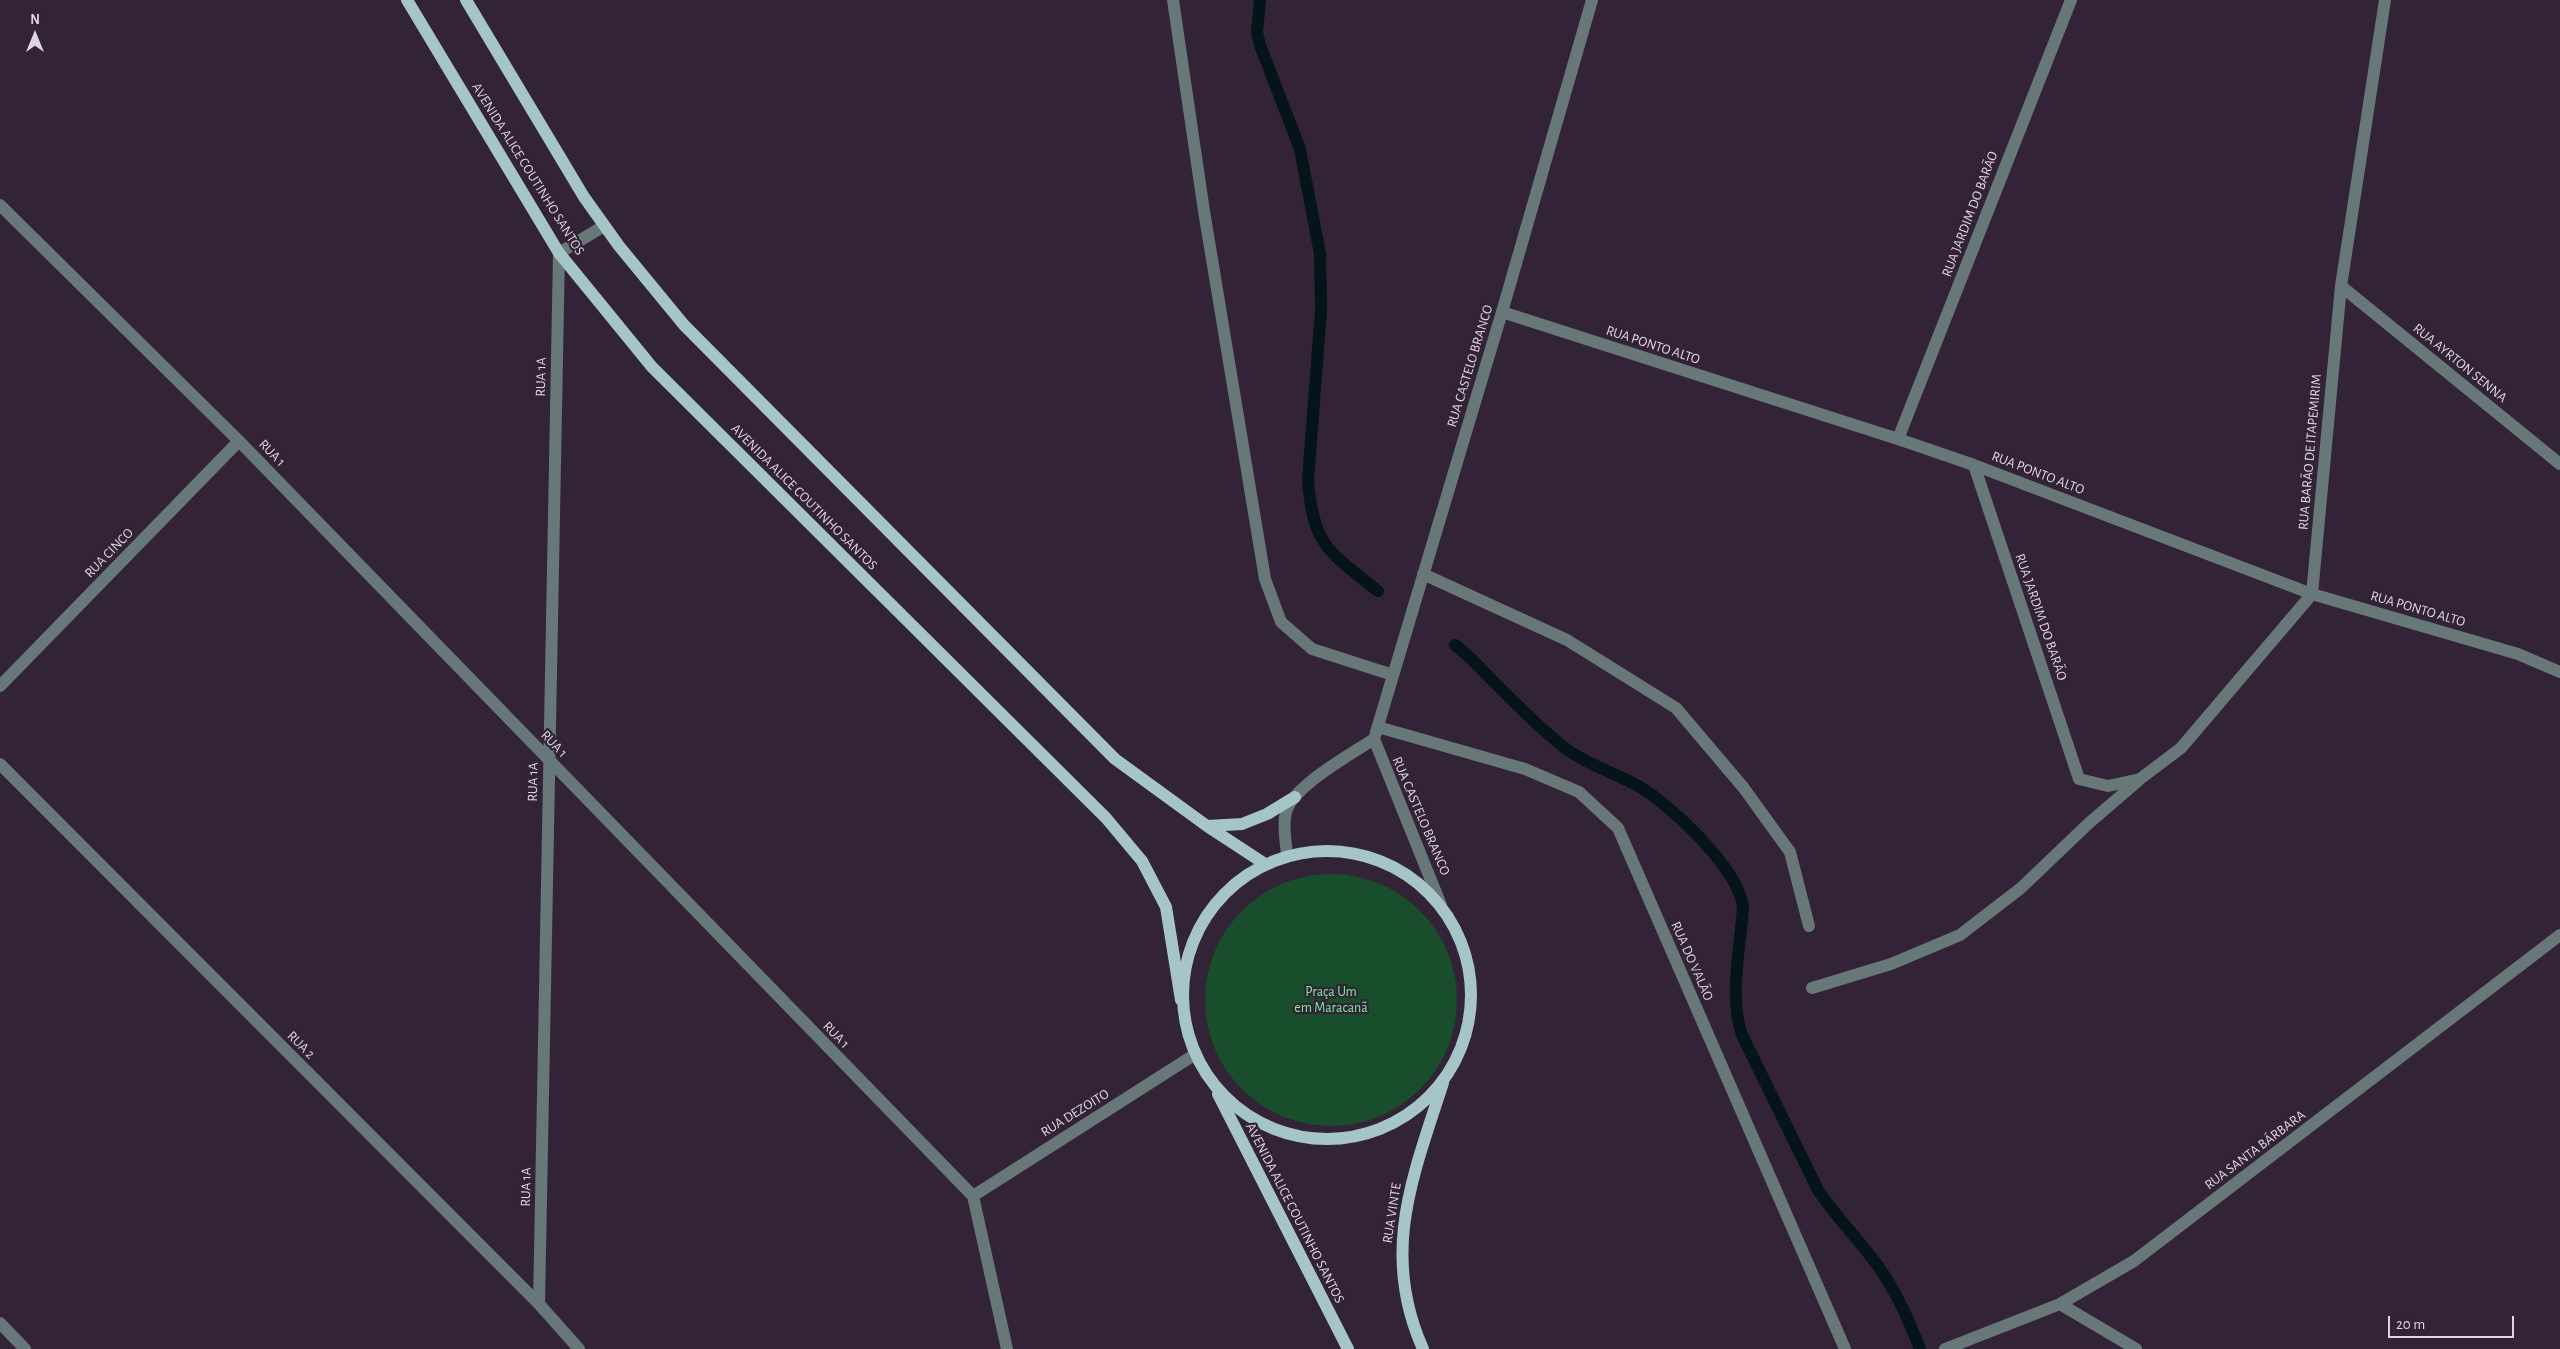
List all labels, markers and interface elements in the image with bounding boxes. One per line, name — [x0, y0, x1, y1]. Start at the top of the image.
north arrow — [10, 10, 60, 60]
text: N — [30, 13, 40, 27]
street label: AVENIDA ALICE COUTINHO SANTOS — [468, 80, 588, 258]
street label: RUA JARDIM DO BARÃO — [1938, 149, 2002, 279]
street label: RUA CASTELO BRANCO — [1443, 303, 1497, 429]
street label: RUA AYRTON SENNA — [2410, 320, 2510, 406]
street label: RUA PONTO ALTO — [1604, 322, 1702, 368]
street label: RUA 1A — [532, 357, 550, 397]
street label: RUA BARÃO DE ITAPEMIRIM — [2295, 374, 2325, 530]
street label: AVENIDA ALICE COUTINHO SANTOS — [727, 420, 881, 574]
street label: RUA 1 — [255, 436, 289, 470]
street label: RUA PONTO ALTO — [1989, 448, 2087, 498]
street label: RUA CINCO — [81, 525, 137, 581]
street label: RUA JARDIM DO BARÃO — [2011, 551, 2071, 683]
street label: RUA PONTO ALTO — [2369, 587, 2467, 631]
street label: RUA 1 — [537, 727, 571, 761]
street label: RUA CASTELO BRANCO — [1388, 754, 1454, 878]
street label: RUA 1A — [524, 762, 542, 802]
street label: RUA DO VALÃO — [1667, 919, 1717, 1003]
park label: Praça Um em Maracanã — [1294, 984, 1368, 1016]
street label: RUA 1 — [819, 1018, 853, 1052]
street label: RUA 2 — [283, 1027, 319, 1063]
street label: RUA DEZOITO — [1038, 1085, 1112, 1141]
street label: RUA SANTA BÁRBARA — [2201, 1107, 2309, 1193]
street label: AVENIDA ALICE COUTINHO SANTOS — [1242, 1120, 1348, 1306]
street label: RUA 1A — [517, 1167, 535, 1207]
street label: RUA VINTE — [1379, 1182, 1405, 1244]
scale bar — [2390, 1306, 2516, 1338]
text: 20 m — [2396, 1317, 2425, 1332]

